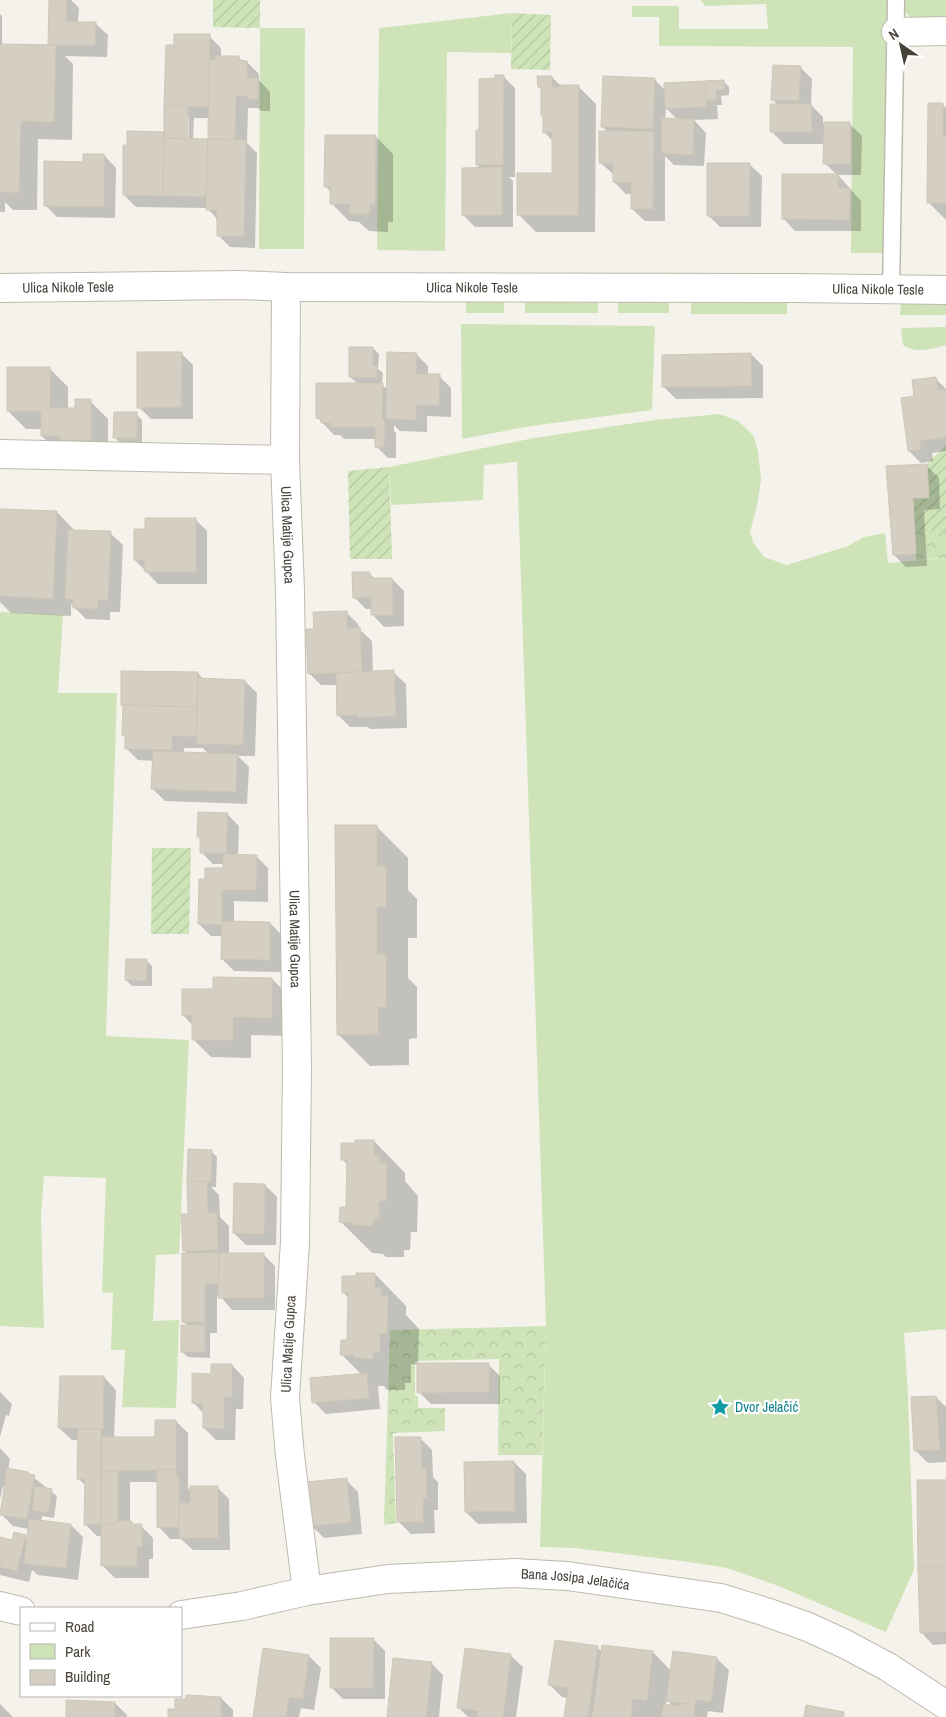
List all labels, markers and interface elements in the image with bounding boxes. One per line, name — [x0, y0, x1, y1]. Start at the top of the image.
north arrow — [876, 20, 926, 70]
text: N — [885, 24, 902, 44]
street label: Ulica Nikole Tesle — [22, 278, 114, 297]
street label: Ulica Nikole Tesle — [426, 278, 518, 296]
street label: Ulica Nikole Tesle — [832, 279, 924, 299]
street label: Ulica Matije Gupca — [277, 486, 299, 585]
street label: Ulica Matije Gupca — [285, 890, 305, 988]
street label: Ulica Matije Gupca — [276, 1294, 300, 1393]
place icon: Dvor Jelačić — [709, 1396, 731, 1418]
place label: Dvor Jelačić — [735, 1398, 798, 1416]
street label: Bana Josipa Jelačića — [520, 1564, 631, 1594]
legend — [20, 1607, 182, 1697]
text: Road — [65, 1616, 94, 1637]
text: Park — [65, 1641, 91, 1662]
text: Building — [65, 1666, 110, 1687]

